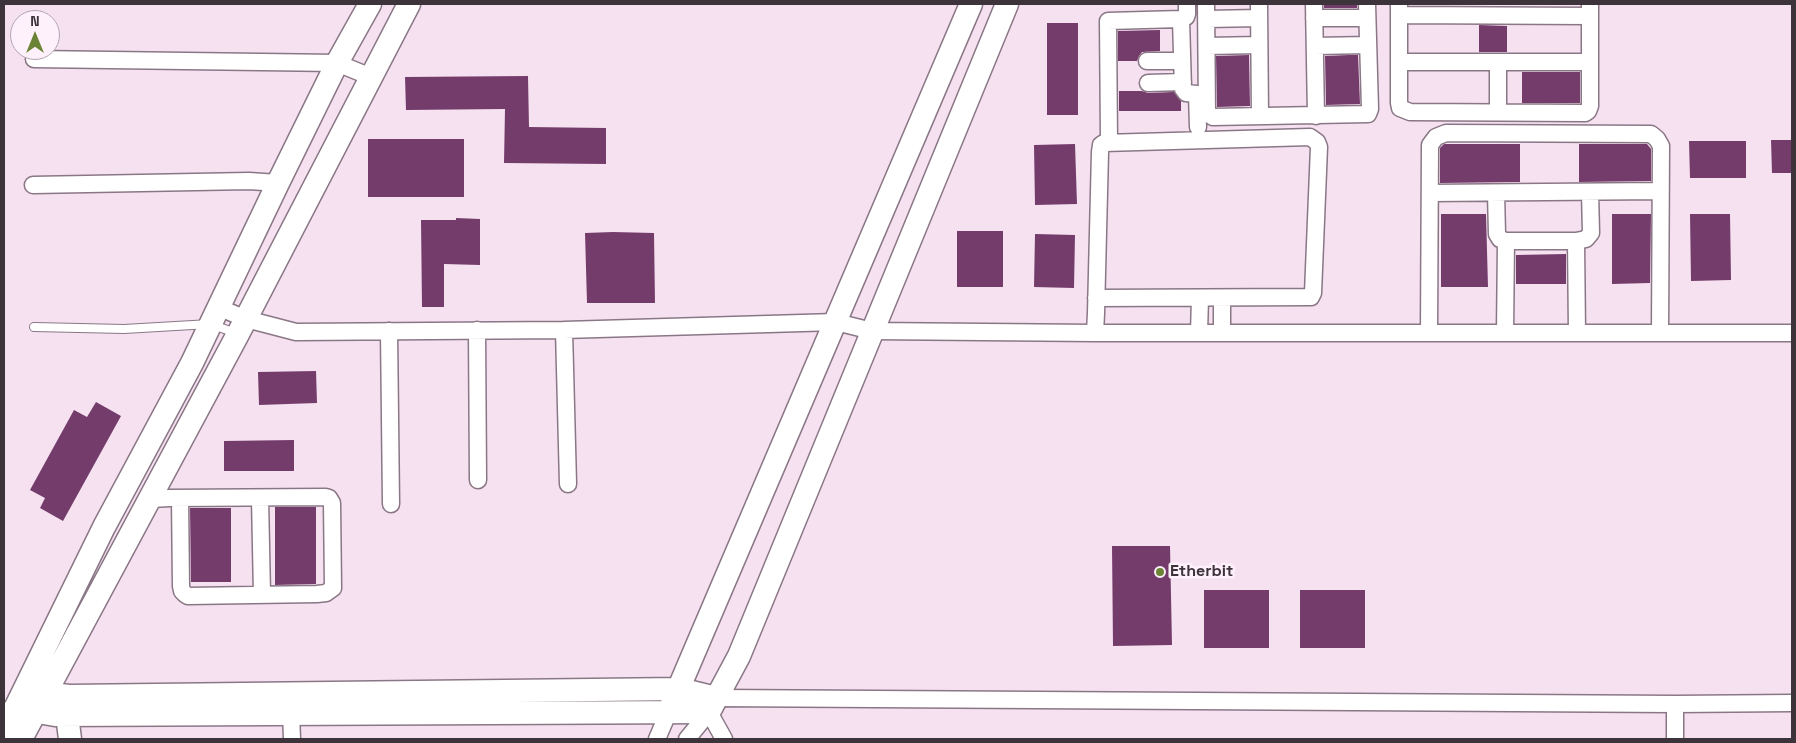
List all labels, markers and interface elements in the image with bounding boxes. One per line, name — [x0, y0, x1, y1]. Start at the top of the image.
north arrow — [10, 10, 60, 60]
text: N — [30, 12, 40, 30]
place label: Etherbit — [1170, 562, 1233, 582]
marker: Etherbit — [1154, 566, 1166, 578]

